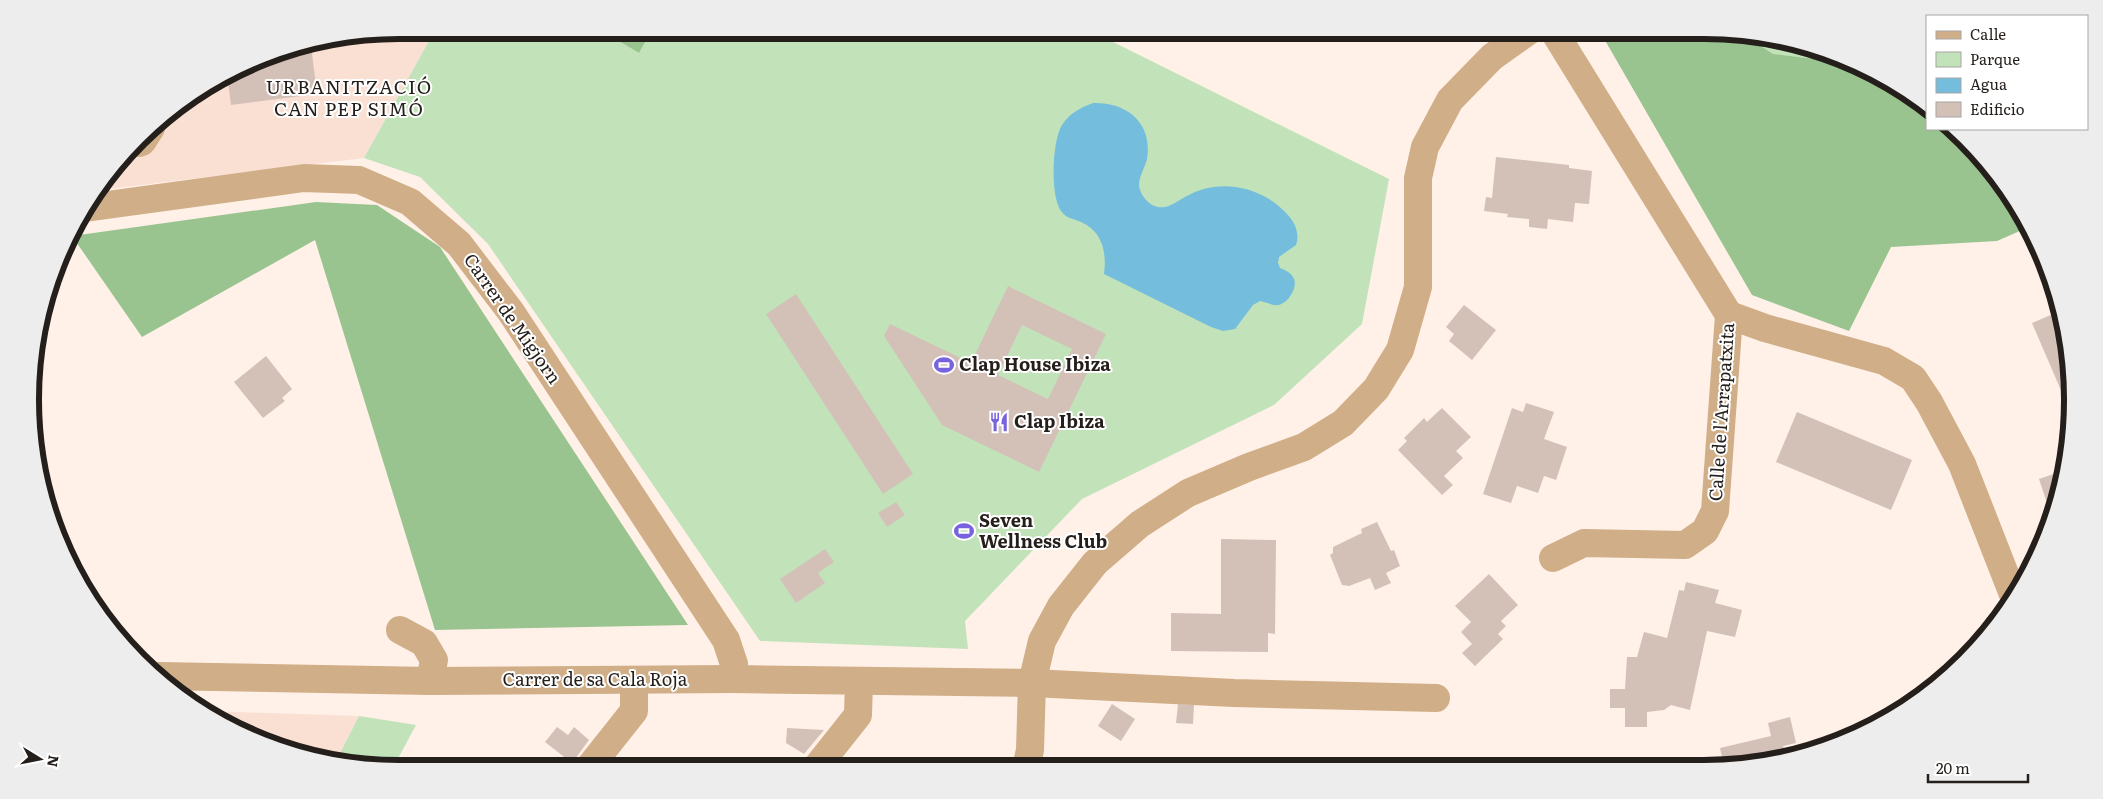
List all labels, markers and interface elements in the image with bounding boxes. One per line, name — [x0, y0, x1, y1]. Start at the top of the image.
legend — [1926, 15, 2088, 130]
text: Calle — [1970, 22, 2006, 45]
text: Parque — [1970, 47, 2020, 70]
district label: URBANITZACIÓ CAN PEP SIMÓ — [266, 72, 432, 122]
text: Agua — [1970, 72, 2008, 95]
text: Edificio — [1970, 97, 2025, 120]
street label: Carrer de Migjorn — [458, 247, 569, 389]
street label: Calle de l'Arrapatxita — [1701, 322, 1740, 502]
place label: Clap House Ibiza — [959, 350, 1111, 377]
sports icon: Clap House Ibiza — [933, 354, 955, 376]
place label: Clap Ibiza — [1014, 407, 1105, 434]
restaurant icon: Clap Ibiza — [988, 411, 1010, 433]
place label: Seven Wellness Club — [979, 506, 1107, 554]
sports icon: Seven Wellness Club — [953, 520, 975, 542]
street label: Carrer de sa Cala Roja — [503, 665, 688, 692]
north arrow — [15, 734, 65, 784]
scale bar — [1928, 752, 2028, 784]
text: N — [43, 754, 65, 769]
text: 20 m — [1936, 756, 1970, 779]

